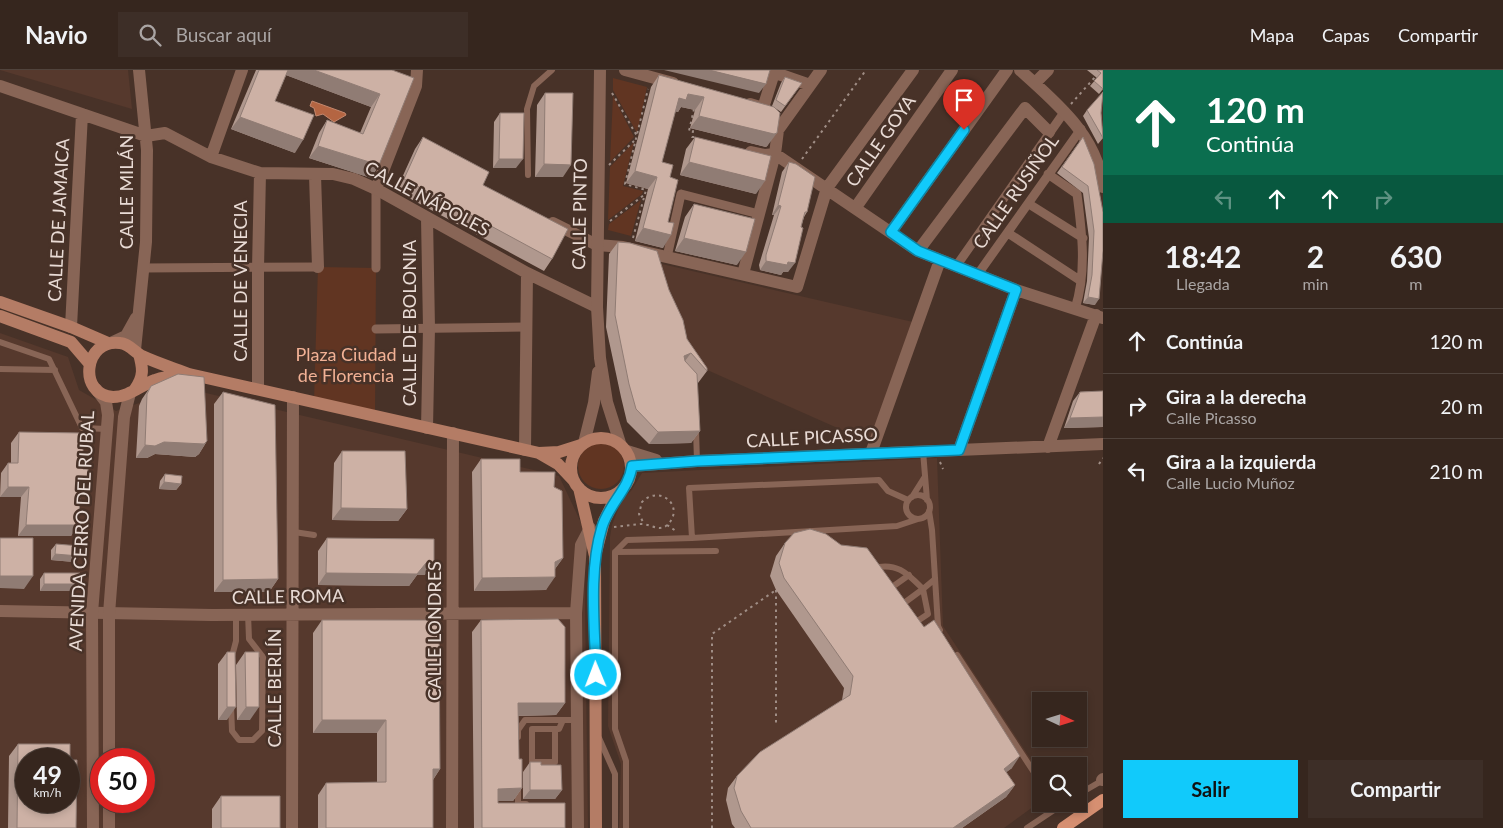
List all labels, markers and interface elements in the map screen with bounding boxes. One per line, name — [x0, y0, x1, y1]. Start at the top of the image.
search box — [118, 12, 468, 57]
text: Navio — [25, 20, 88, 49]
icon: search — [136, 21, 164, 49]
text: Buscar aquí — [176, 23, 272, 46]
text: Mapa — [1250, 24, 1294, 46]
text: Capas — [1322, 24, 1370, 46]
text: Compartir — [1398, 24, 1478, 46]
pin — [943, 79, 985, 130]
icon: arrive — [950, 86, 978, 114]
text: 120 m — [1206, 88, 1305, 130]
street label: CALLE GOYA — [841, 90, 920, 190]
icon: ahead — [1123, 90, 1188, 155]
street label: CALLE RUSIÑOL — [968, 130, 1063, 253]
text: Continúa — [1206, 130, 1294, 157]
street label: CALLE MILÁN — [115, 135, 137, 249]
street label: CALLE DE JAMAICA — [43, 137, 73, 302]
street label: CALLE NÁPOLES — [361, 156, 494, 240]
street label: CALLE PINTO — [567, 158, 591, 270]
icon: left — [1210, 185, 1238, 213]
icon: ahead — [1263, 185, 1291, 213]
icon: ahead — [1316, 185, 1344, 213]
icon: right — [1369, 185, 1397, 213]
street label: CALLE DE VENECIA — [229, 199, 251, 362]
text: 18:42 — [1164, 238, 1241, 274]
text: 2 — [1307, 238, 1324, 274]
text: 630 — [1390, 238, 1442, 274]
street label: CALLE DE BOLONIA — [398, 239, 420, 406]
text: Llegada — [1176, 274, 1230, 293]
text: min — [1303, 274, 1329, 293]
text: m — [1409, 274, 1422, 293]
icon: ahead — [1123, 327, 1151, 355]
text: Continúa — [1166, 330, 1243, 353]
text: 120 m — [1429, 330, 1483, 353]
park label: Plaza Ciudad de Florencia — [295, 343, 397, 386]
text: Gira a la derecha — [1166, 385, 1306, 408]
icon: right — [1123, 392, 1151, 420]
text: 20 m — [1440, 395, 1483, 418]
text: Calle Picasso — [1166, 408, 1257, 427]
street label: AVENIDA CERRO DEL RUBAL — [64, 410, 98, 652]
street label: CALLE PICASSO — [746, 423, 878, 451]
text: Gira a la izquierda — [1166, 450, 1316, 473]
icon: left — [1123, 457, 1151, 485]
text: 210 m — [1429, 460, 1483, 483]
text: Calle Lucio Muñoz — [1166, 473, 1295, 492]
street label: CALLE LONDRES — [423, 561, 445, 701]
street label: CALLE ROMA — [232, 584, 345, 608]
street label: CALLE BERLÍN — [263, 628, 285, 748]
position arrow — [569, 648, 621, 700]
north arrow — [1032, 692, 1088, 748]
map controls — [1032, 692, 1087, 812]
speed limit sign: 50 — [90, 748, 155, 813]
button: search — [1032, 757, 1087, 812]
text: 49 — [33, 759, 62, 789]
button: Salir — [1123, 760, 1298, 818]
button: Compartir — [1308, 760, 1483, 818]
text: km/h — [33, 785, 62, 800]

